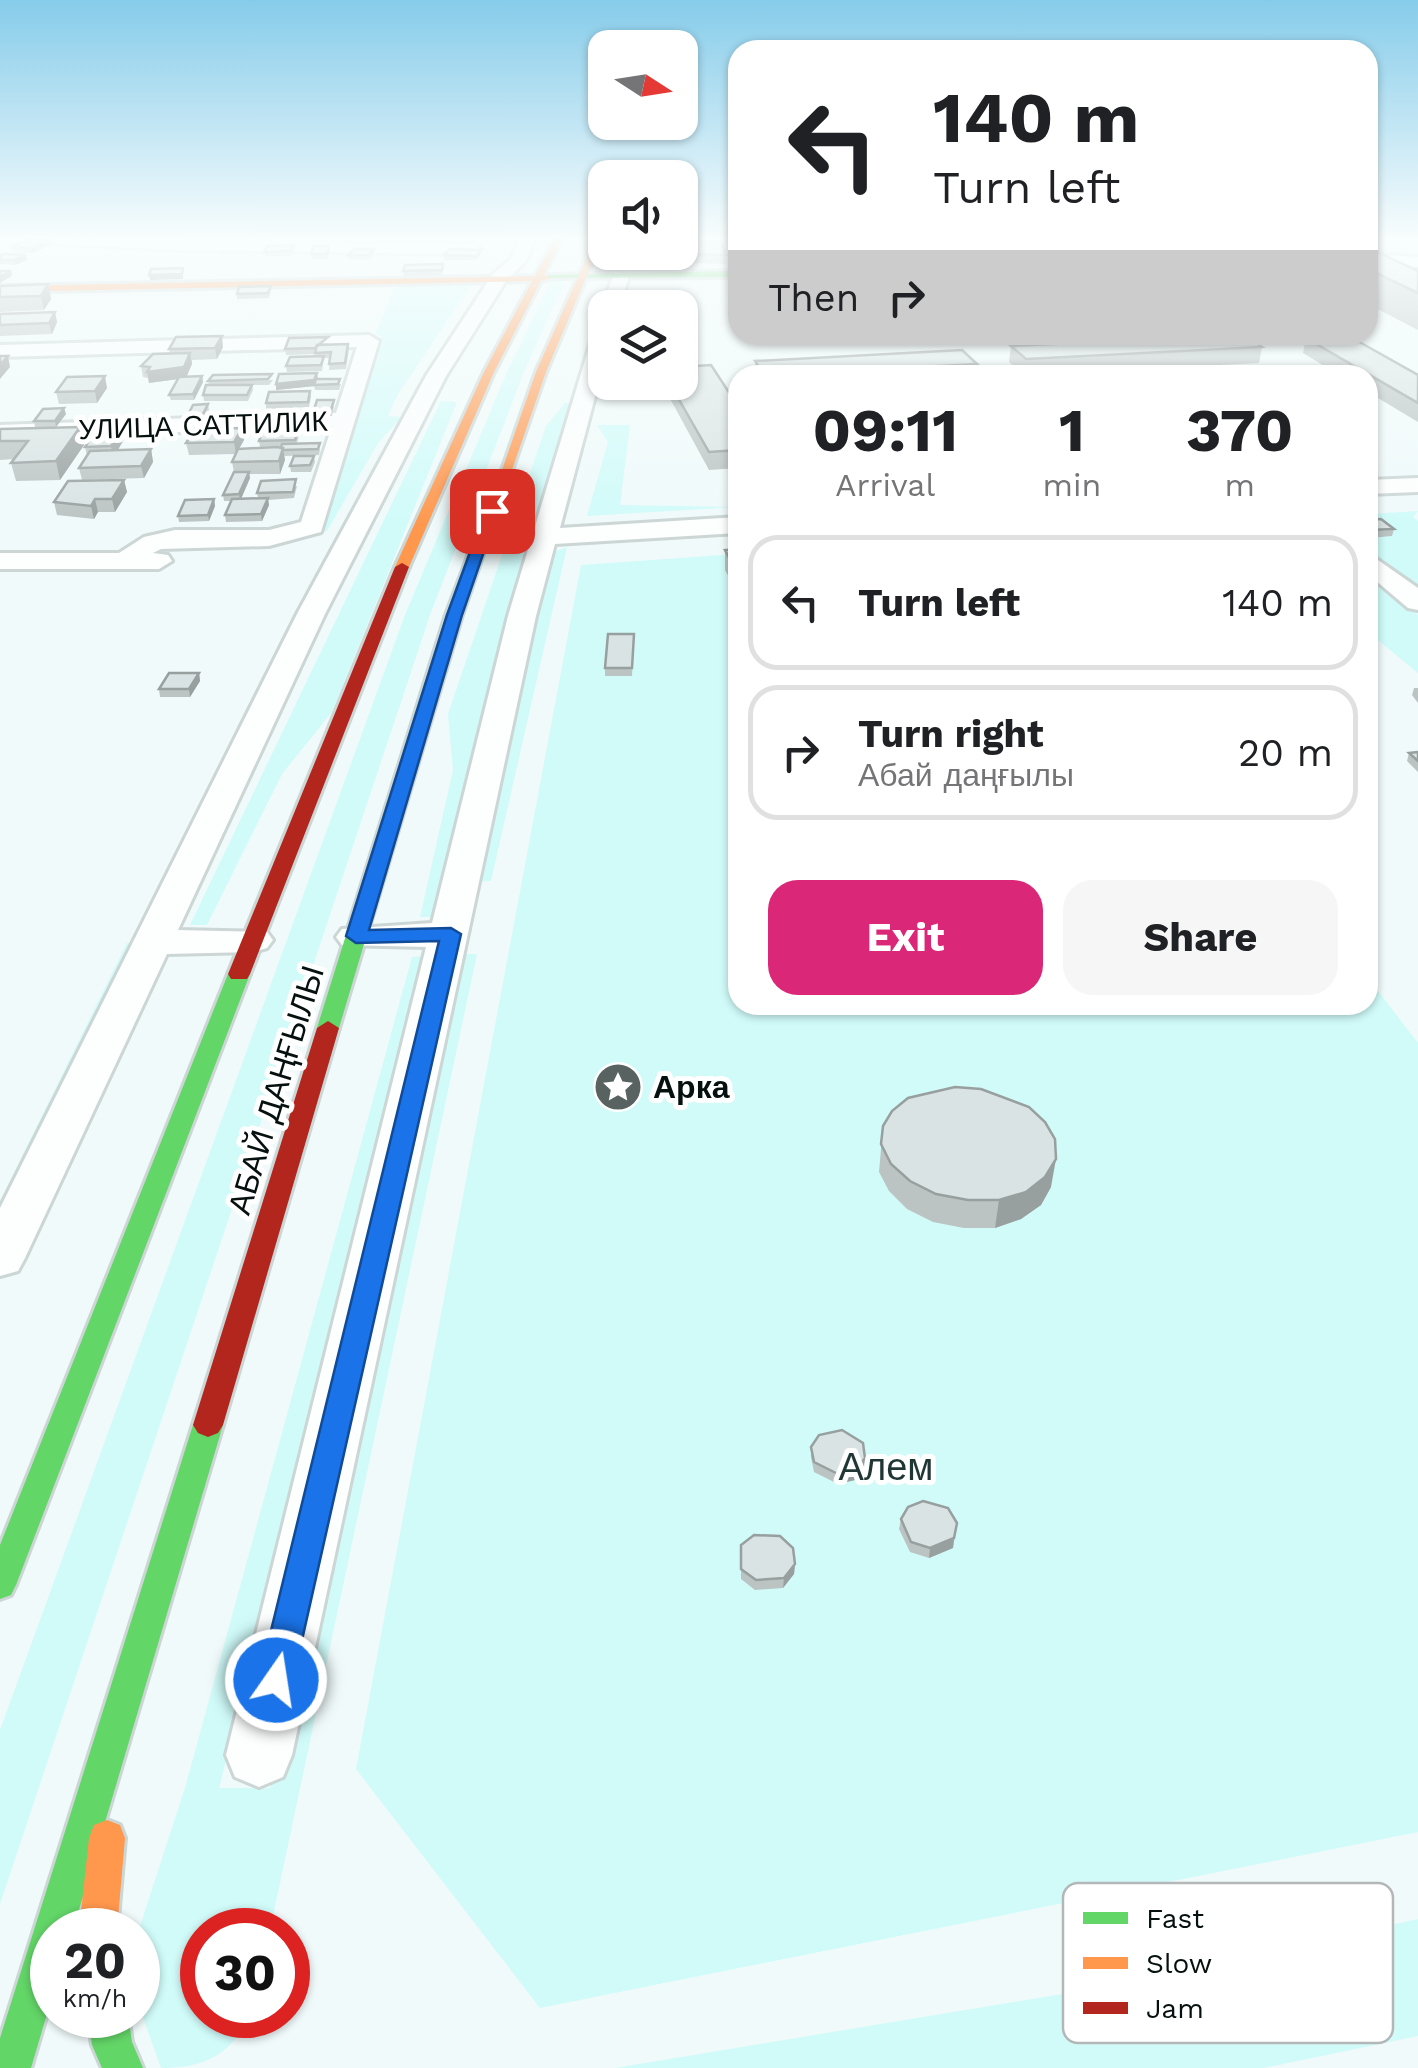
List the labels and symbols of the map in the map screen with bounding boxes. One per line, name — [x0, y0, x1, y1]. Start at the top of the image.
north arrow — [588, 30, 698, 140]
street label: УЛИЦА САТТИЛИК — [78, 405, 329, 446]
pin — [450, 469, 535, 554]
street label: АБАЙ ДАҢҒЫЛЫ — [220, 961, 332, 1219]
place icon: Арка — [592, 1061, 644, 1113]
place label: Арка — [653, 1068, 730, 1106]
park label: Алем — [839, 1445, 933, 1489]
position arrow — [224, 1628, 328, 1732]
legend — [1063, 1883, 1393, 2043]
text: Fast — [1146, 1902, 1204, 1935]
speed limit sign: 30 — [180, 1908, 310, 2038]
text: Slow — [1146, 1947, 1212, 1980]
text: Jam — [1146, 1992, 1204, 2025]

